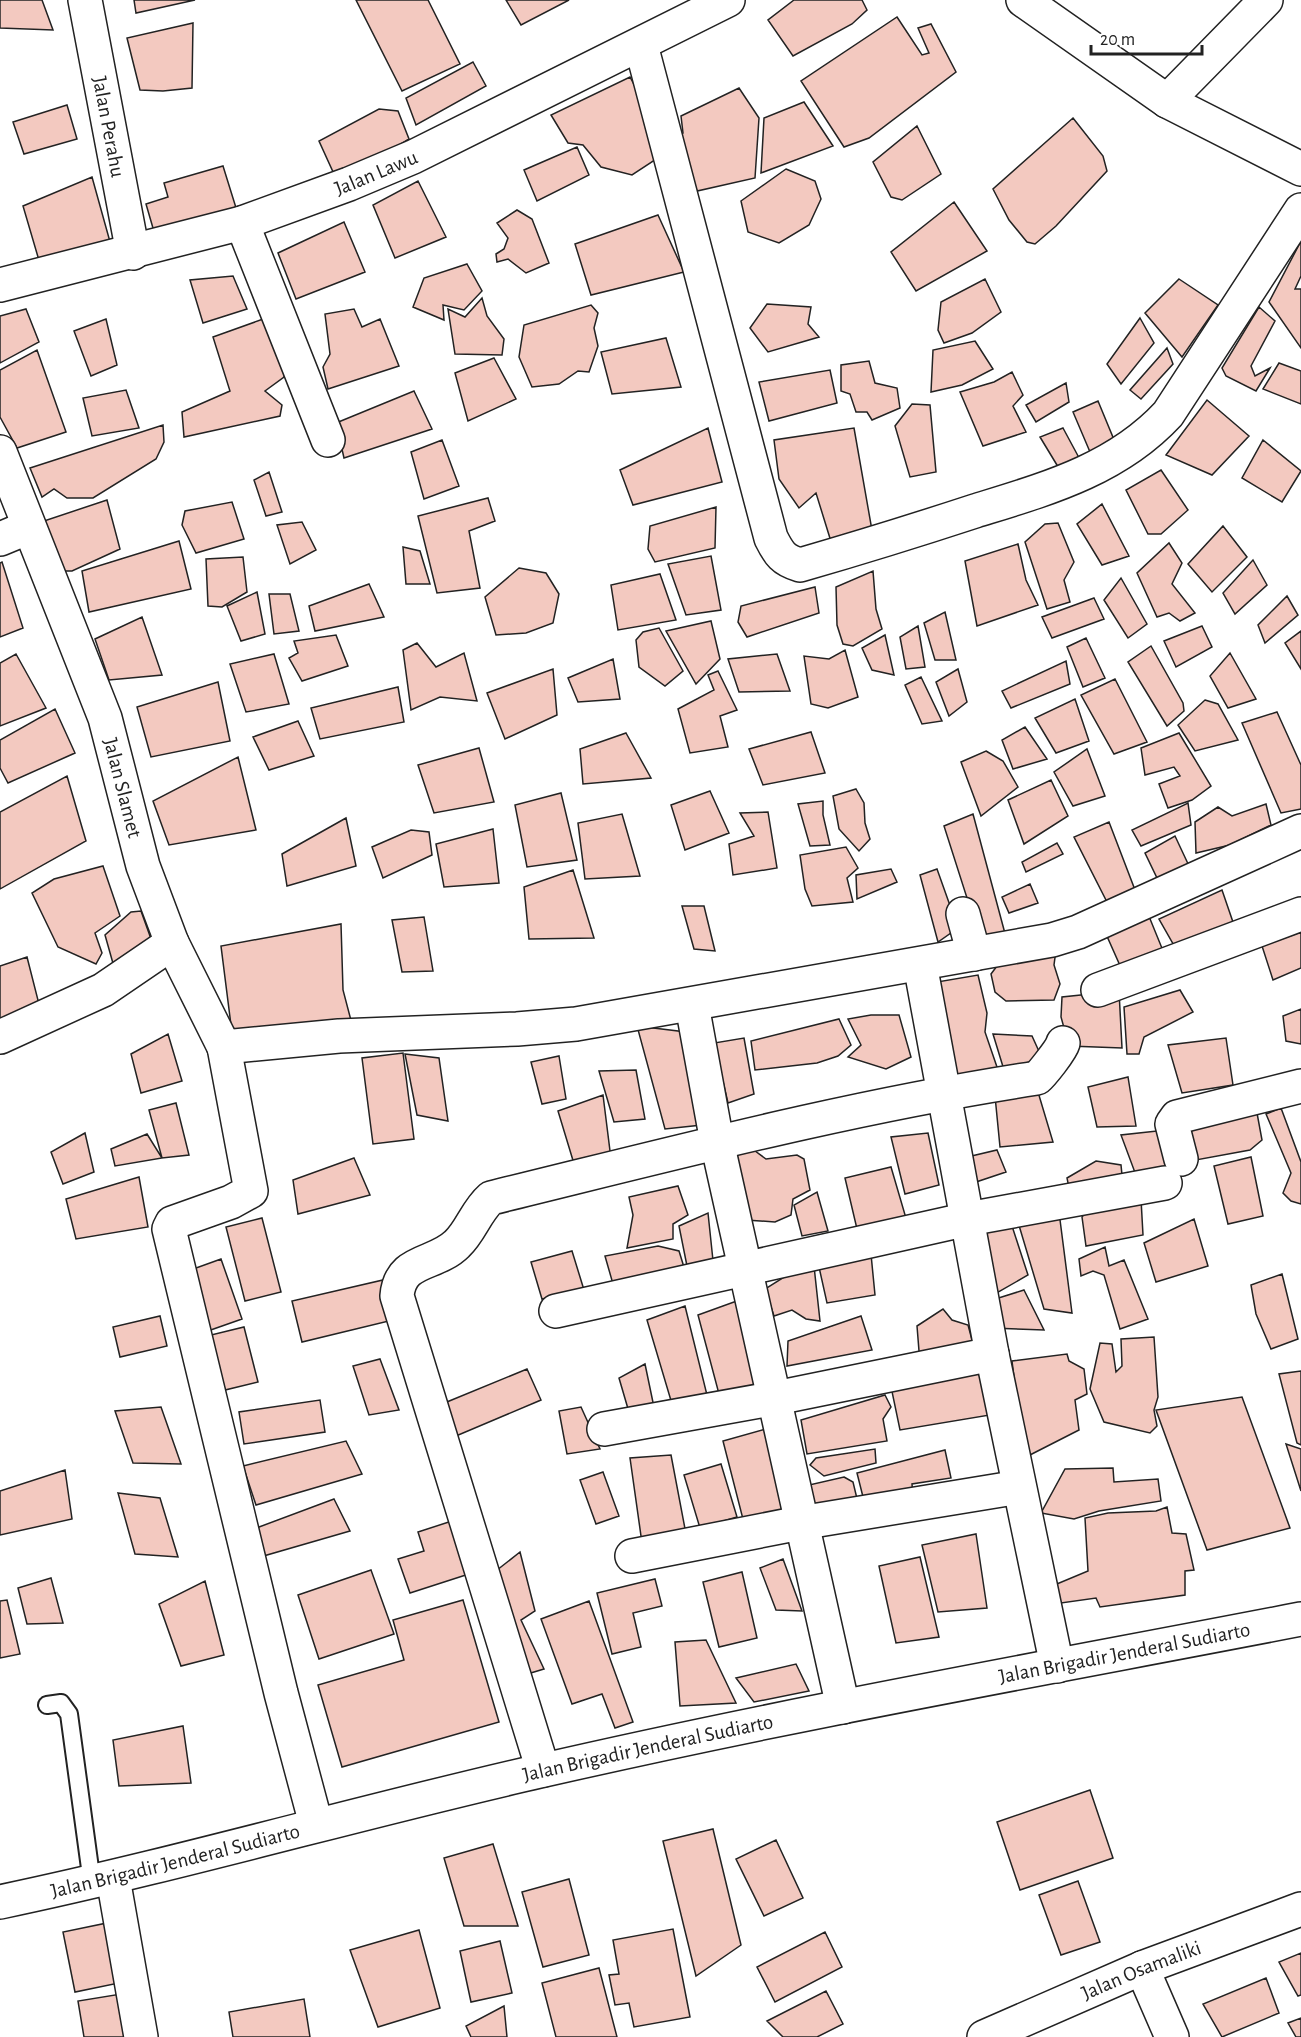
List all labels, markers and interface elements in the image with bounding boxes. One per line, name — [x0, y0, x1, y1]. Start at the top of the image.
scale bar — [1091, 18, 1202, 56]
text: 20 m — [1100, 31, 1135, 49]
street label: Jalan Perahu — [89, 75, 128, 179]
street label: Jalan Lawu — [332, 146, 421, 199]
street label: Jalan Slamet — [100, 736, 145, 840]
street label: Jalan Brigadir Jenderal Sudiarto — [997, 1619, 1252, 1687]
street label: Jalan Brigadir Jenderal Sudiarto — [521, 1711, 775, 1786]
street label: Jalan Brigadir Jenderal Sudiarto — [49, 1820, 302, 1902]
street label: Jalan Osamaliki — [1079, 1937, 1204, 2004]

